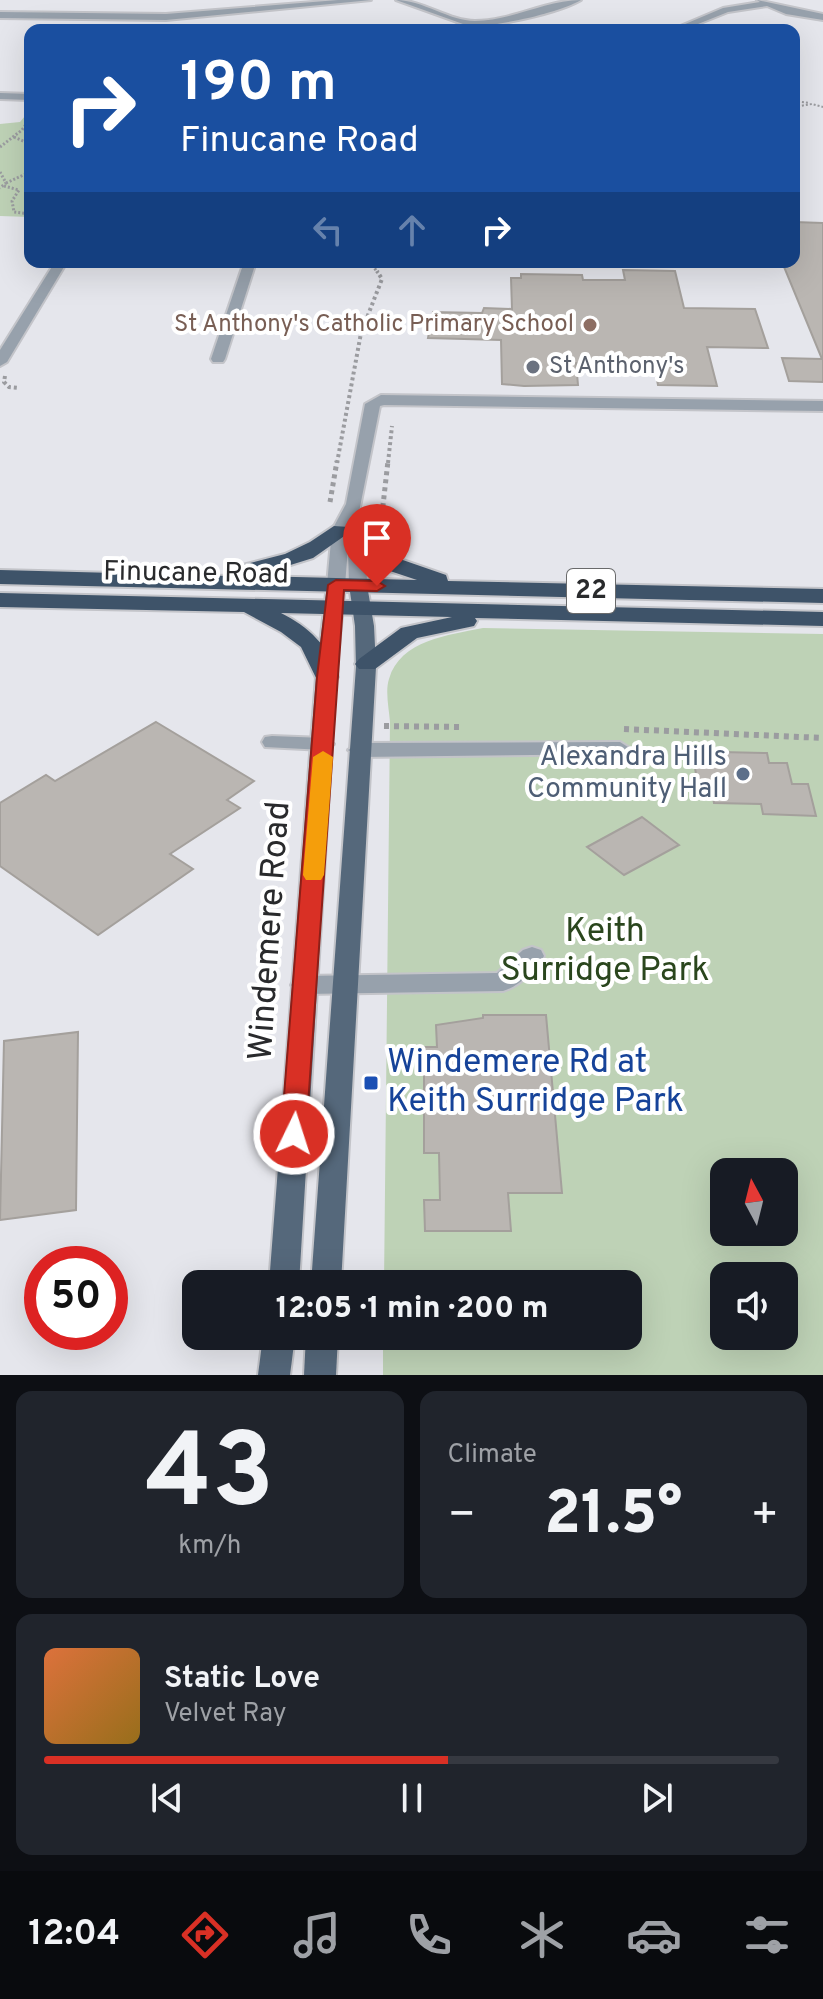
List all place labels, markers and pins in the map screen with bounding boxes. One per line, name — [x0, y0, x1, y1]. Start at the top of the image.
place label: St Anthony's Catholic Primary School — [174, 310, 574, 340]
marker: St Anthony's Catholic Primary School — [581, 316, 599, 334]
place label: St Anthony's — [549, 352, 685, 382]
marker: St Anthony's — [524, 358, 542, 376]
pin — [343, 504, 411, 586]
place label: Alexandra Hills Community Hall — [527, 740, 727, 808]
marker: Alexandra Hills Community Hall — [734, 765, 752, 783]
place label: Windemere Rd at Keith Surridge Park — [387, 1042, 684, 1124]
marker: Windemere Rd at Keith Surridge Park — [362, 1074, 380, 1092]

